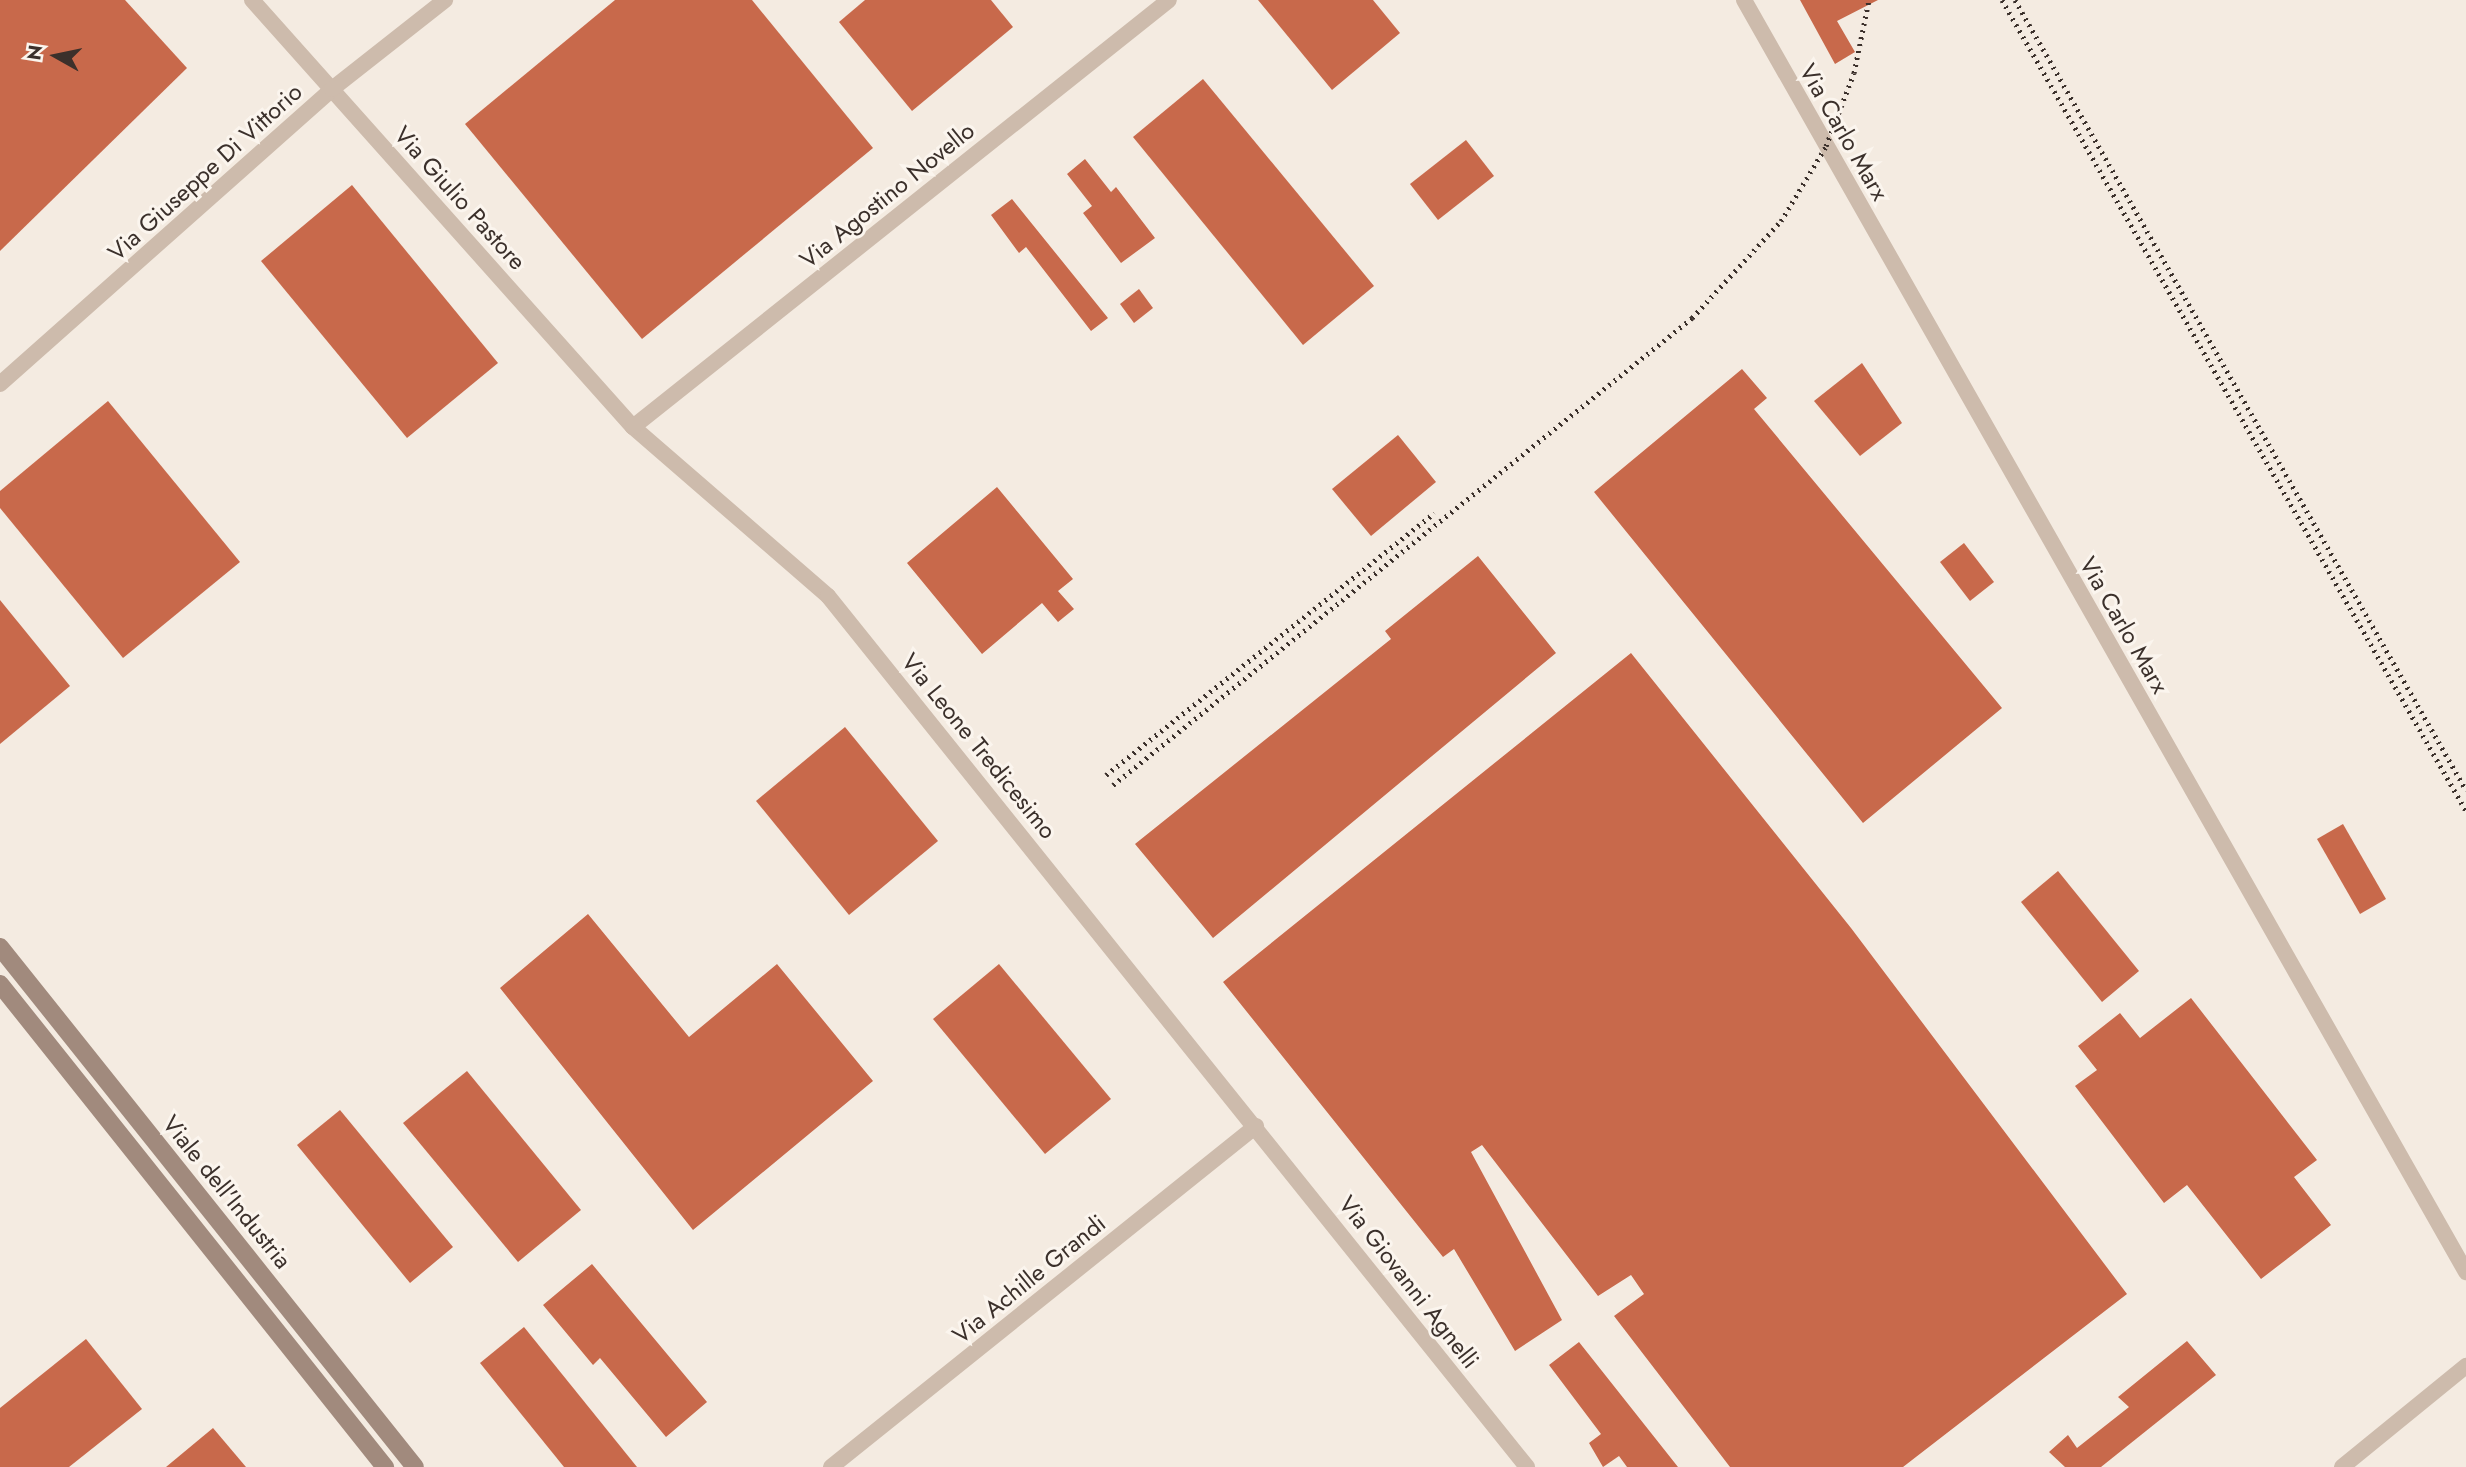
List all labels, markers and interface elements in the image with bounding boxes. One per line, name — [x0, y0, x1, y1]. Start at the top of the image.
north arrow — [21, 21, 91, 91]
text: N — [20, 43, 49, 62]
street label: Via Carlo Marx — [1793, 59, 1895, 205]
street label: Via Giuseppe Di Vittorio — [102, 77, 308, 267]
street label: Via Agostino Novello — [794, 116, 980, 274]
street label: Via Giulio Pastore — [388, 120, 532, 276]
street label: Via Carlo Marx — [2073, 552, 2175, 698]
street label: Via Leone Tredicesimo — [895, 647, 1063, 845]
street label: Viale dell'Industria — [156, 1110, 298, 1274]
street label: Via Giovanni Agnelli — [1333, 1190, 1485, 1374]
street label: Via Achille Grandi — [947, 1209, 1111, 1349]

